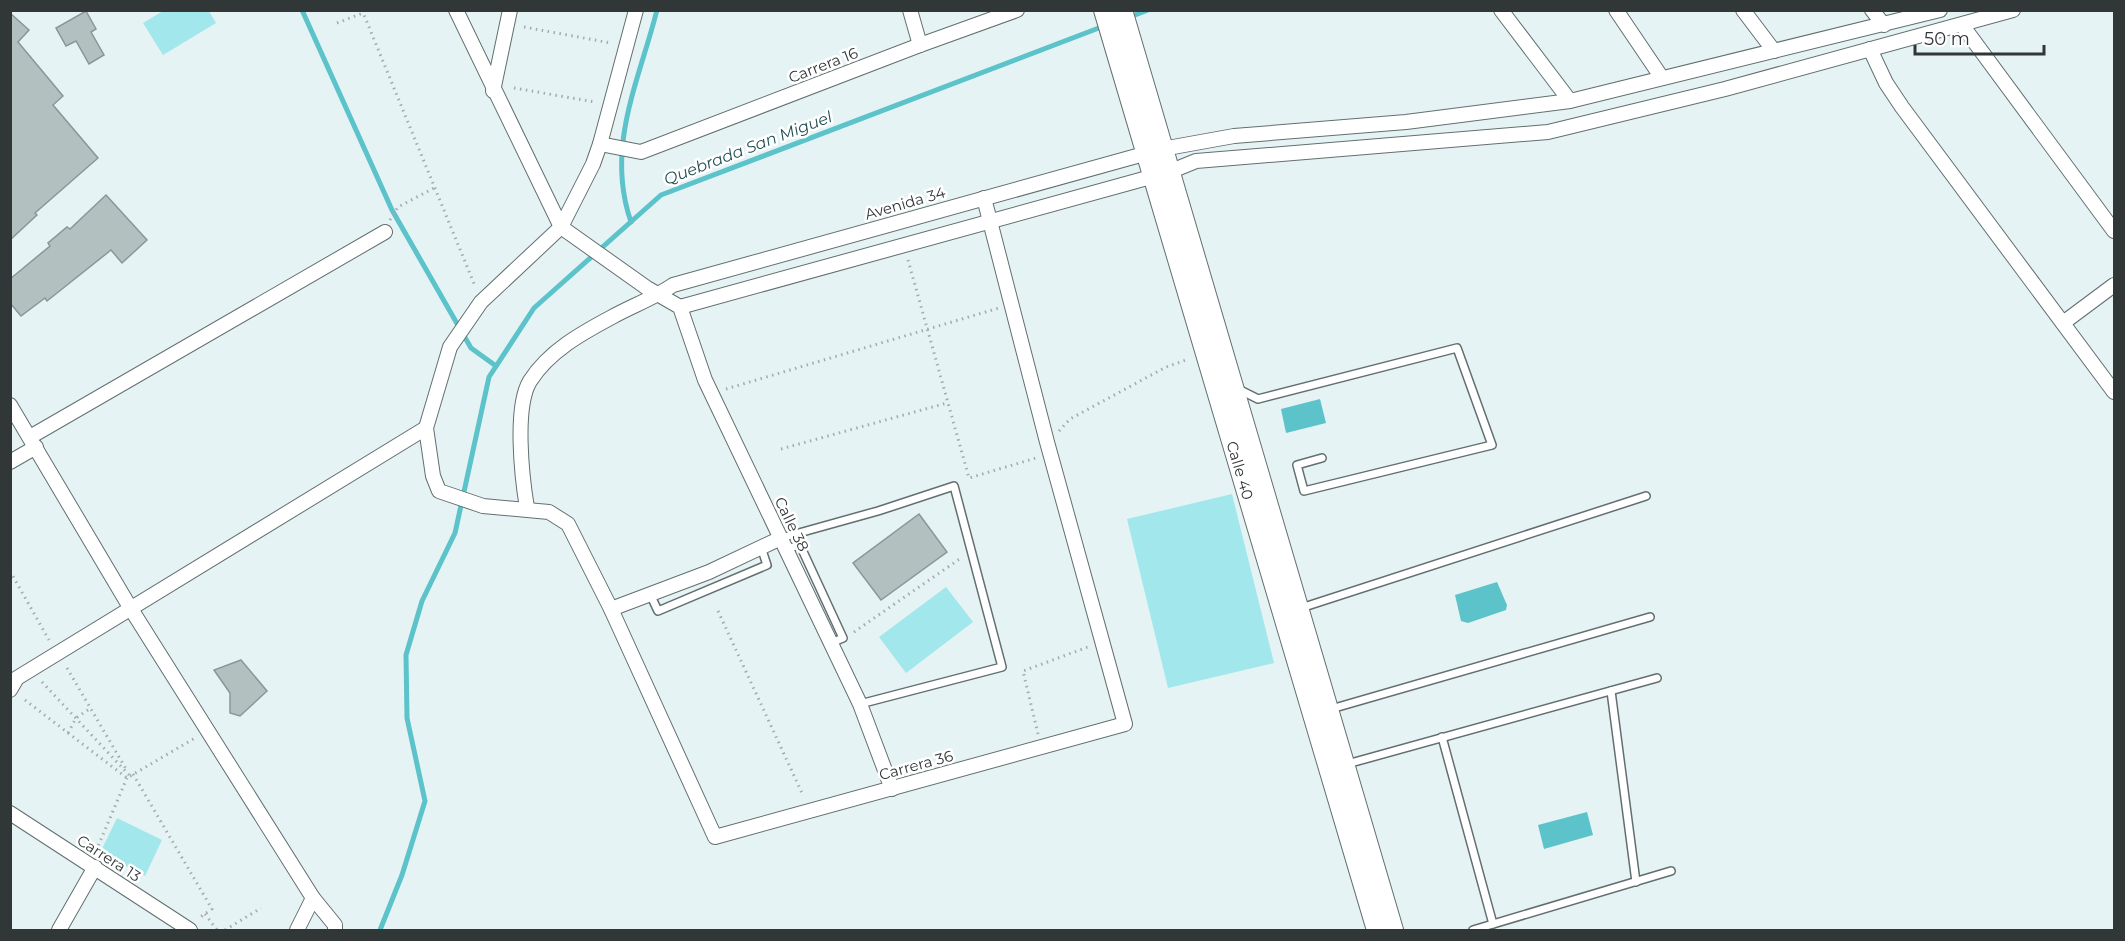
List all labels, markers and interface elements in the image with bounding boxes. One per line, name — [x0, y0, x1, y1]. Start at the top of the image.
scale bar — [1915, 18, 2044, 56]
text: 50 m — [1924, 28, 1970, 50]
street label: Carrera 16 — [786, 43, 860, 87]
water label: Quebrada San Miguel — [661, 107, 835, 189]
street label: Avenida 34 — [863, 182, 948, 224]
street label: Calle 40 — [1223, 439, 1258, 502]
street label: Calle 38 — [771, 494, 813, 554]
street label: Carrera 36 — [877, 746, 955, 784]
street label: Carrera 13 — [74, 830, 144, 886]

